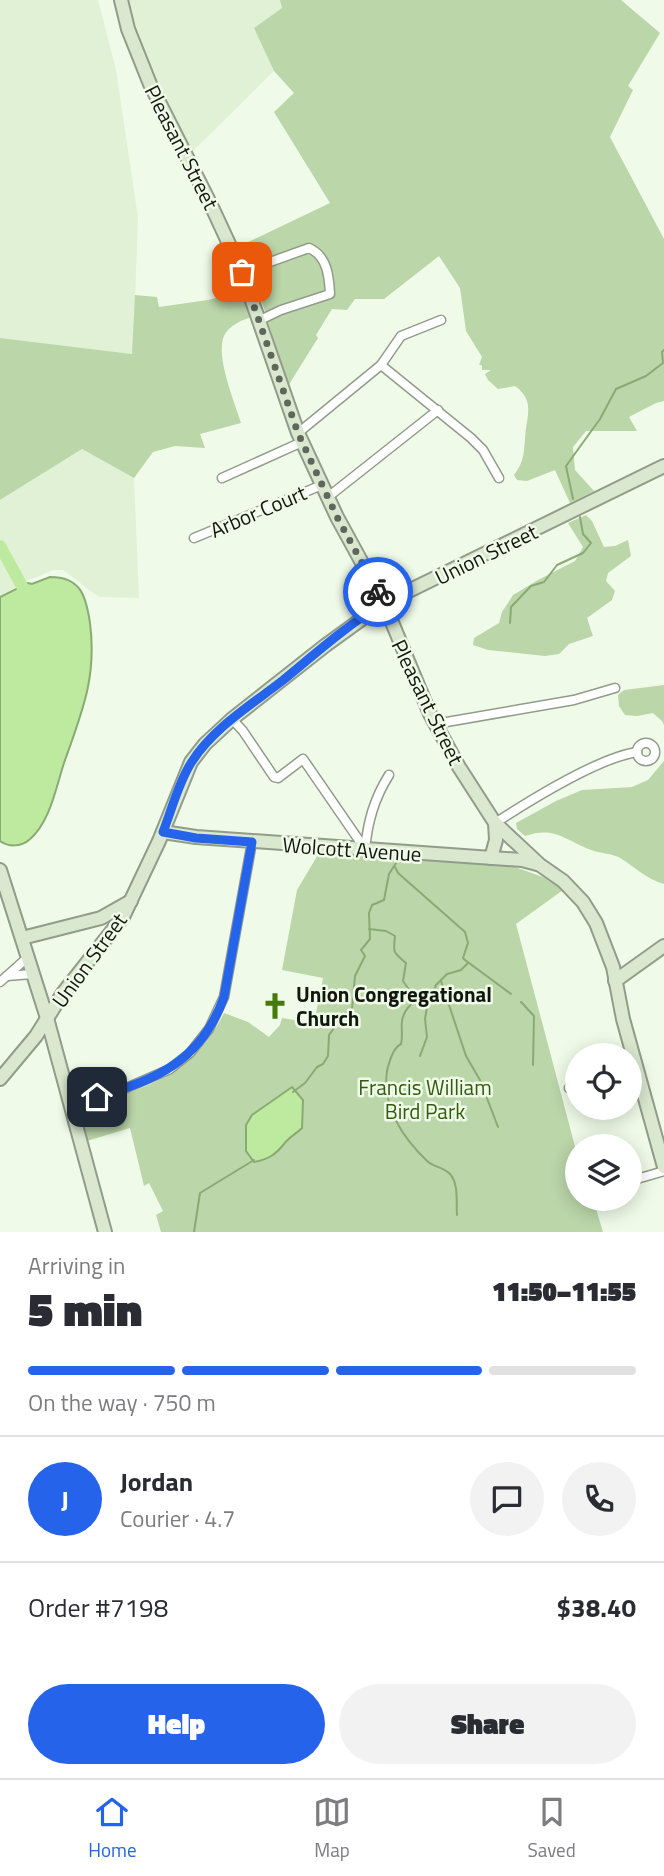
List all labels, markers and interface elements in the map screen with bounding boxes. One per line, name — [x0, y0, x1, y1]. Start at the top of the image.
street label: Pleasant Street — [137, 79, 227, 215]
pin — [212, 242, 272, 302]
icon: bag — [223, 253, 261, 291]
street label: Arbor Court — [205, 476, 312, 546]
street label: Union Street — [429, 515, 543, 593]
courier — [343, 557, 413, 627]
icon: bike — [359, 573, 397, 611]
street label: Pleasant Street — [384, 634, 472, 771]
street label: Wolcott Avenue — [281, 828, 423, 870]
street label: Union Street — [44, 905, 135, 1014]
place label: Union Congregational Church — [296, 978, 492, 1034]
church icon: Union Congregational Church — [260, 991, 290, 1021]
map controls — [565, 1043, 642, 1211]
button: locate — [565, 1043, 642, 1120]
pin — [67, 1067, 127, 1127]
park label: Francis William Bird Park — [358, 1071, 492, 1127]
icon: home — [78, 1078, 116, 1116]
button: layers — [565, 1134, 642, 1211]
text: Arriving in — [28, 1248, 125, 1283]
text: 11:50–11:55 — [492, 1272, 636, 1311]
text: 5 min — [28, 1274, 142, 1344]
text: On the way · 750 m — [28, 1385, 216, 1420]
text: Jordan — [120, 1462, 193, 1501]
button: chat — [470, 1462, 544, 1536]
button: phone — [562, 1462, 636, 1536]
text: J — [61, 1480, 69, 1519]
text: Courier · 4.7 — [120, 1501, 235, 1536]
text: Order #7198 — [28, 1588, 168, 1627]
text: $38.40 — [557, 1588, 636, 1627]
button: Help — [28, 1684, 325, 1764]
button: Share — [339, 1684, 636, 1764]
tab: Home — [88, 1793, 136, 1864]
tab: Map — [313, 1793, 351, 1864]
tab: Saved — [527, 1793, 576, 1864]

